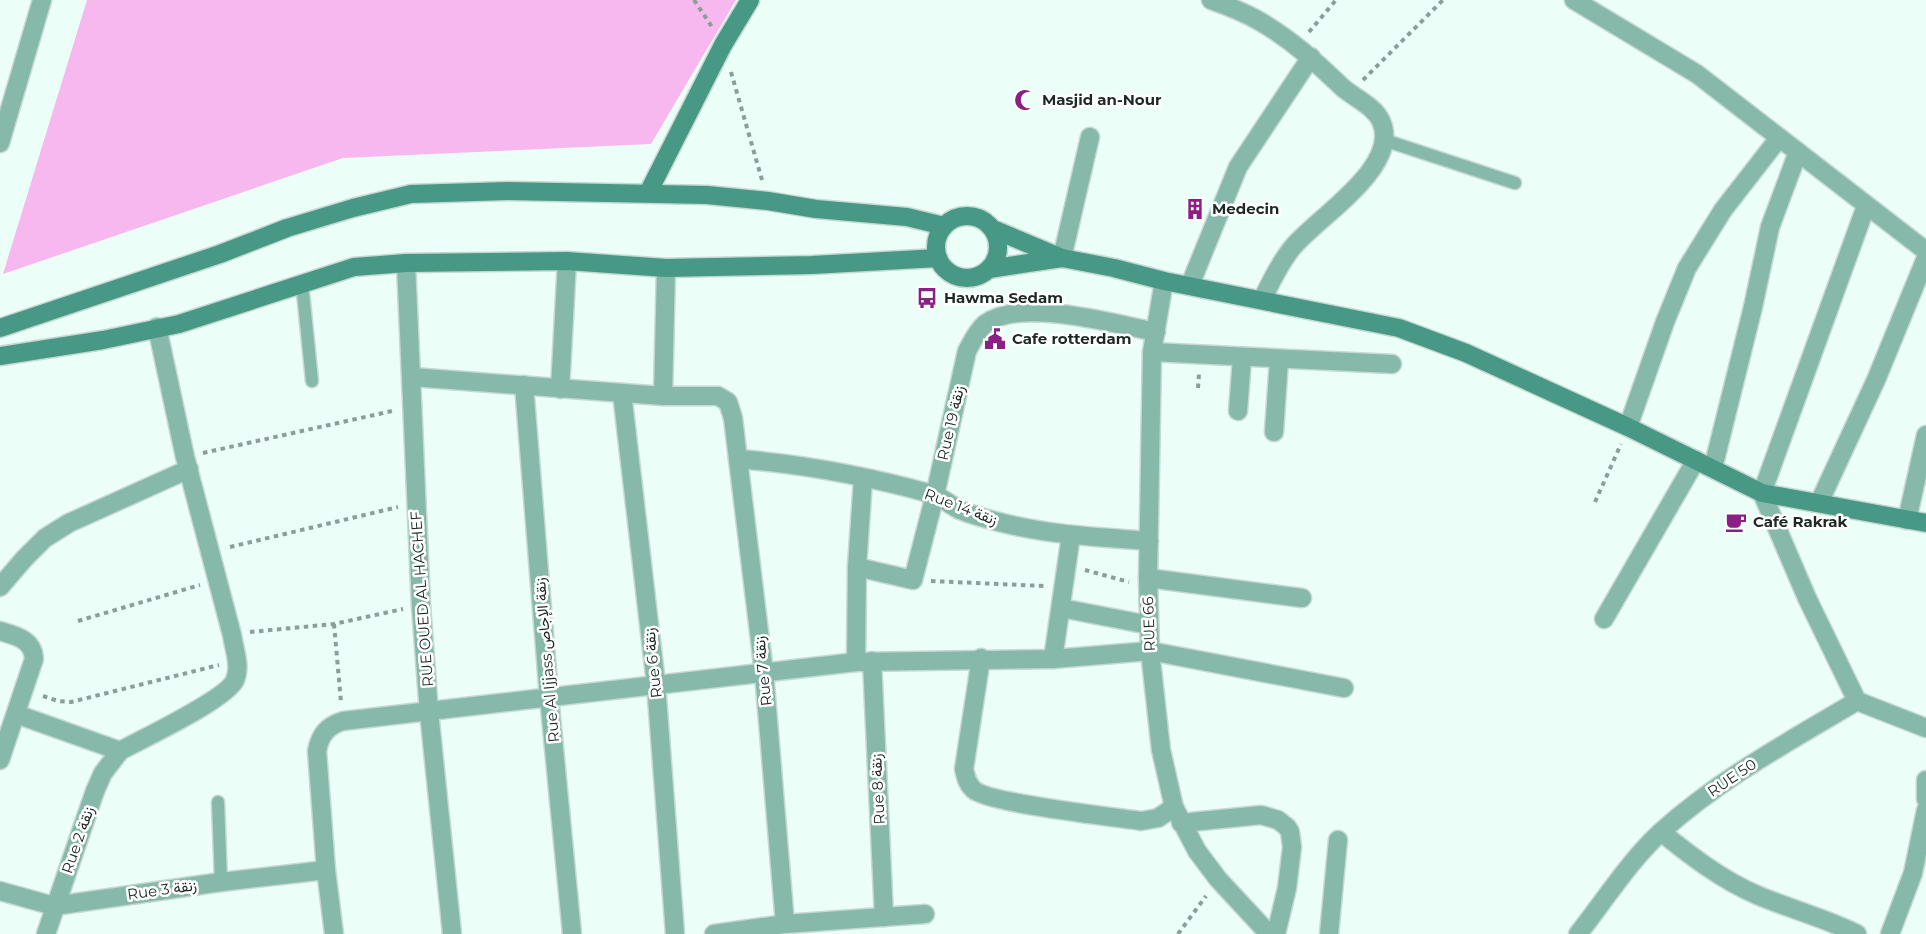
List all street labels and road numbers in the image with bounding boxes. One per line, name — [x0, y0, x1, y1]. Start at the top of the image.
street label: Rue 19 زنقة — [933, 384, 968, 462]
street label: Rue 14 زنقة — [922, 484, 1000, 529]
street label: RUE OUED AL HACHEF — [406, 510, 437, 688]
street label: Rue Al Ijjass زنقة الإجاص — [530, 577, 564, 743]
street label: RUE 66 — [1138, 596, 1159, 652]
street label: Rue 6 زنقة — [639, 627, 666, 699]
street label: Rue 7 زنقة — [749, 635, 776, 707]
street label: Rue 8 زنقة — [866, 753, 889, 825]
street label: RUE 50 — [1704, 754, 1760, 801]
street label: Rue 2 زنقة — [57, 804, 98, 876]
street label: Rue 3 زنقة — [126, 875, 198, 904]

